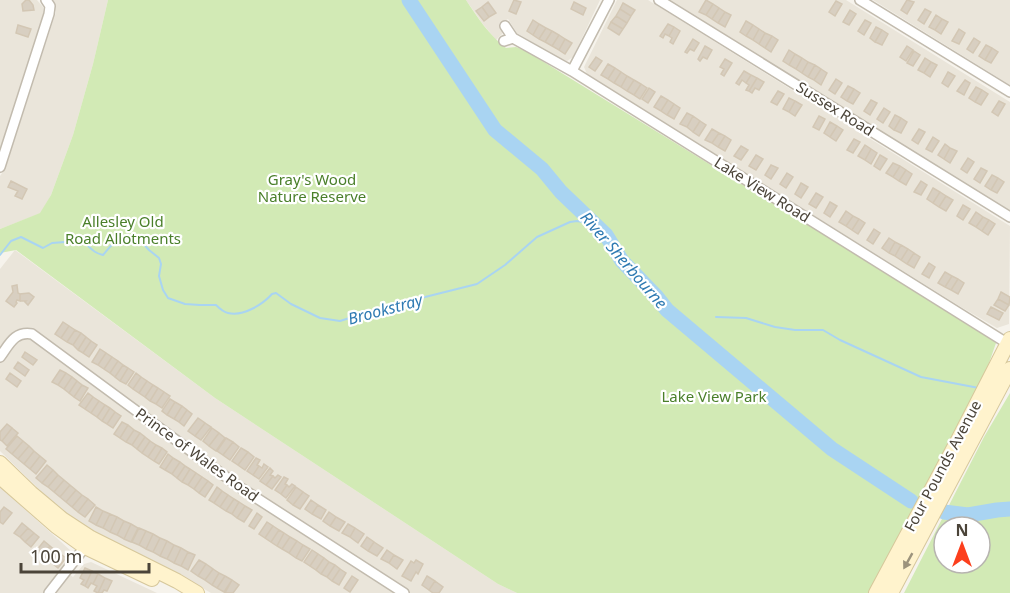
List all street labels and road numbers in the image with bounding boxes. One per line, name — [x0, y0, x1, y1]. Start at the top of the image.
street label: Sussex Road — [793, 76, 878, 140]
street label: Lake View Road — [711, 152, 814, 227]
street label: Four Pounds Avenue — [899, 396, 985, 535]
street label: Prince of Wales Road — [132, 403, 263, 506]

